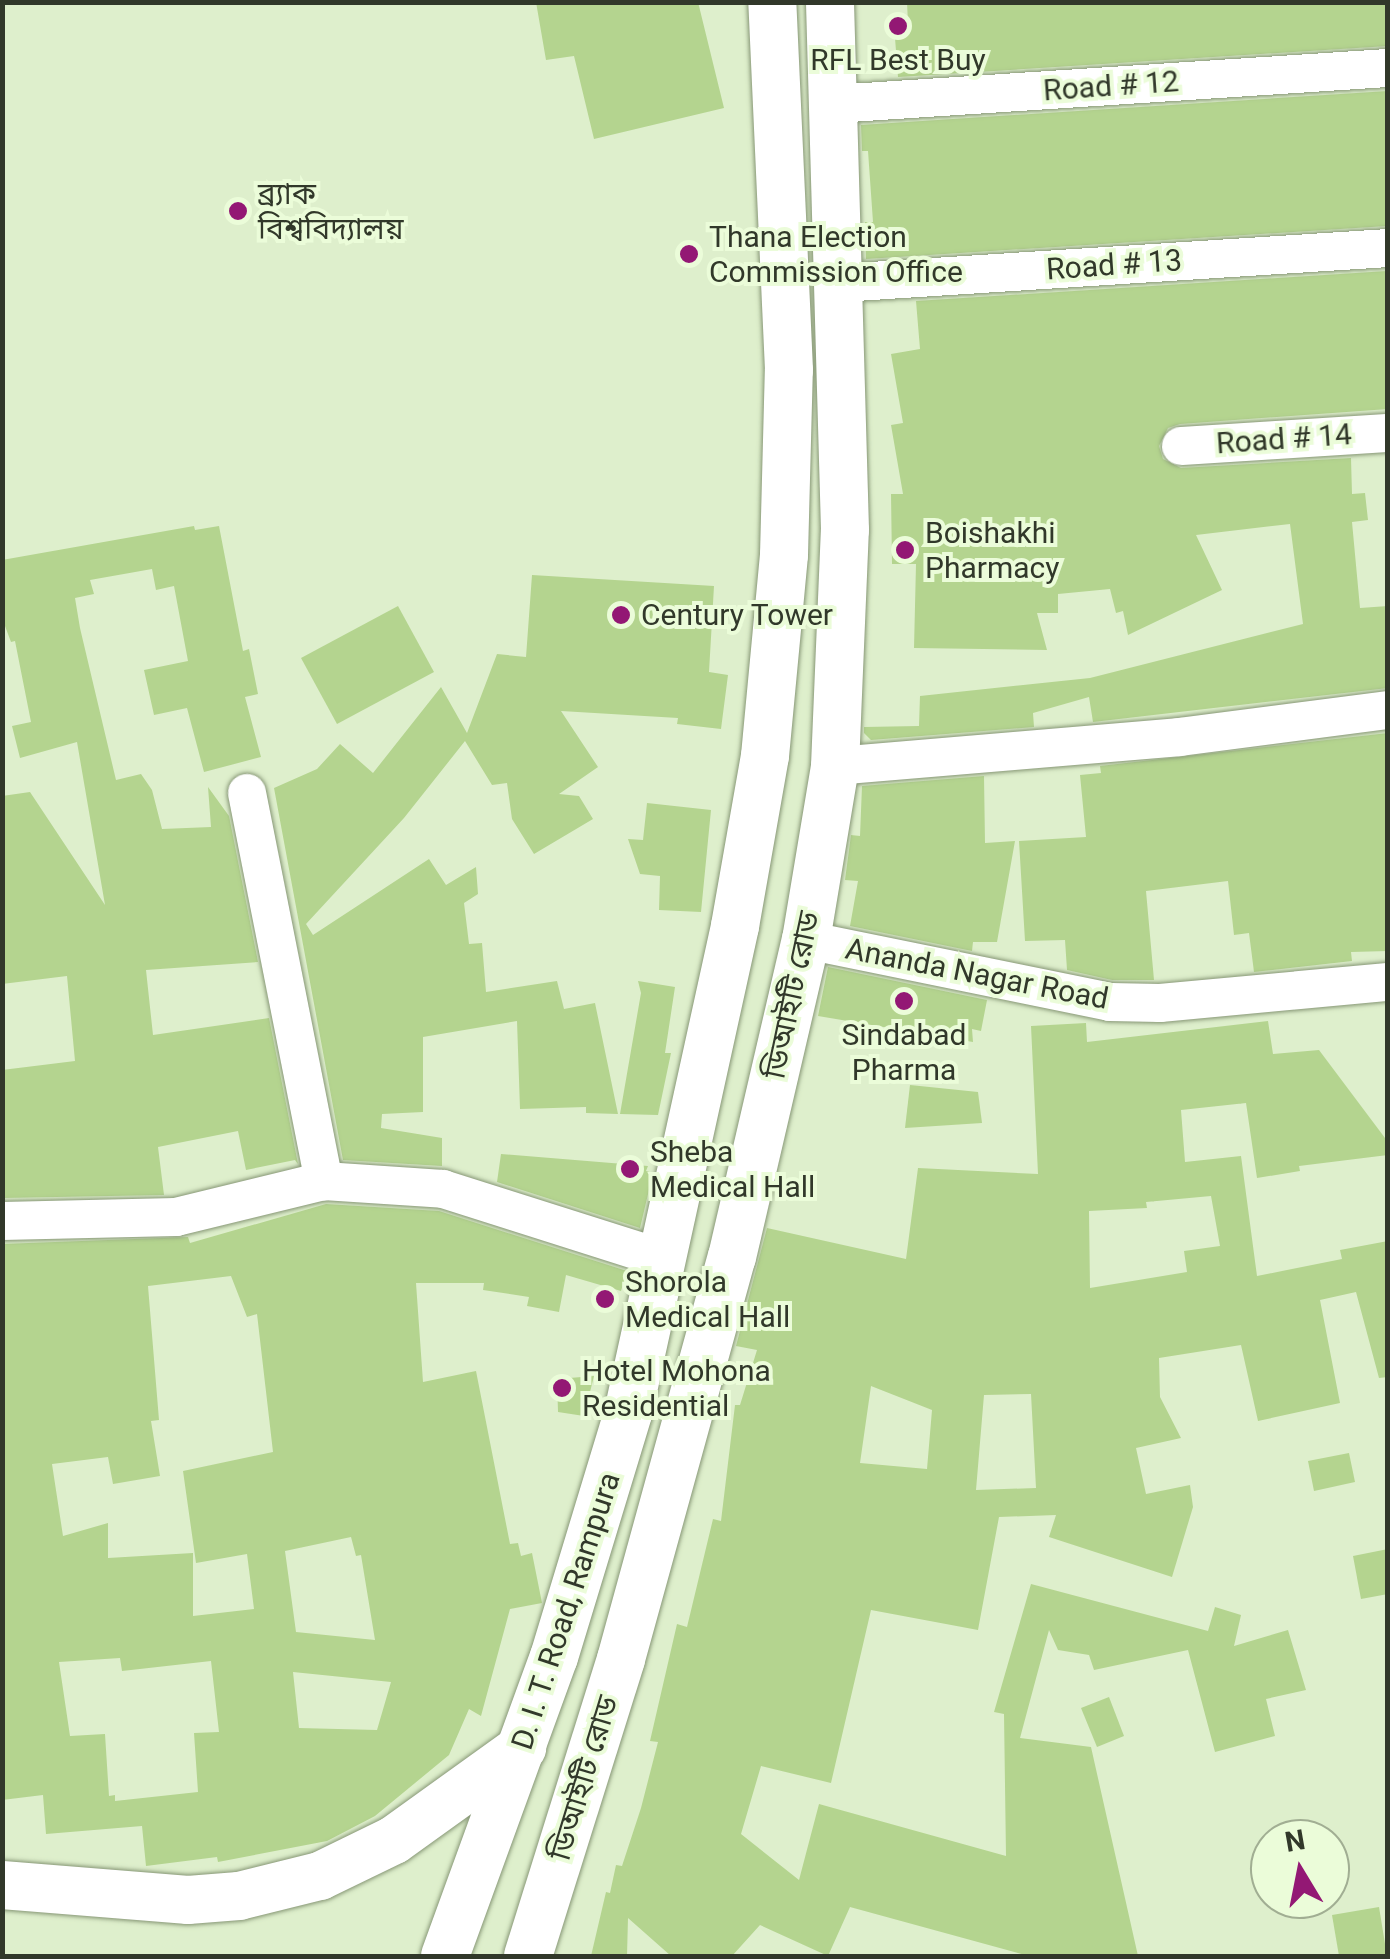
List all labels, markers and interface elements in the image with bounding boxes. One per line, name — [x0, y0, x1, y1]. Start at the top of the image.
marker: RFL Best Buy — [887, 15, 909, 37]
place label: RFL Best Buy — [810, 42, 986, 78]
street label: Road # 12 — [1042, 63, 1180, 109]
place label: ব্র্যাক বিশ্ববিদ্যালয় — [258, 176, 404, 246]
marker: ব্র্যাক বিশ্ববিদ্যালয় — [227, 200, 249, 222]
place label: Thana Election Commission Office — [709, 219, 963, 290]
street label: Road # 13 — [1045, 242, 1183, 288]
marker: Thana Election Commission Office — [678, 243, 700, 265]
street label: Road # 14 — [1215, 416, 1353, 462]
place label: Boishakhi Pharmacy — [925, 515, 1059, 586]
marker: Boishakhi Pharmacy — [894, 539, 916, 561]
place label: Century Tower — [641, 597, 834, 633]
marker: Century Tower — [610, 604, 632, 626]
street label: ডিআইটি রোড — [757, 908, 827, 1082]
street label: Ananda Nagar Road — [843, 931, 1111, 1017]
marker: Sindabad Pharma — [893, 990, 915, 1012]
place label: Sindabad Pharma — [842, 1017, 966, 1088]
place label: Sheba Medical Hall — [650, 1134, 815, 1204]
marker: Sheba Medical Hall — [619, 1158, 641, 1180]
place label: Shorola Medical Hall — [625, 1264, 790, 1334]
marker: Shorola Medical Hall — [594, 1288, 616, 1310]
place label: Hotel Mohona Residential — [582, 1353, 771, 1424]
marker: Hotel Mohona Residential — [551, 1377, 573, 1399]
street label: D. I. T. Road, Rampura — [504, 1468, 628, 1754]
street label: ডিআইটি রোড — [542, 1691, 626, 1865]
north arrow — [1250, 1819, 1350, 1919]
text: N — [1282, 1823, 1308, 1859]

